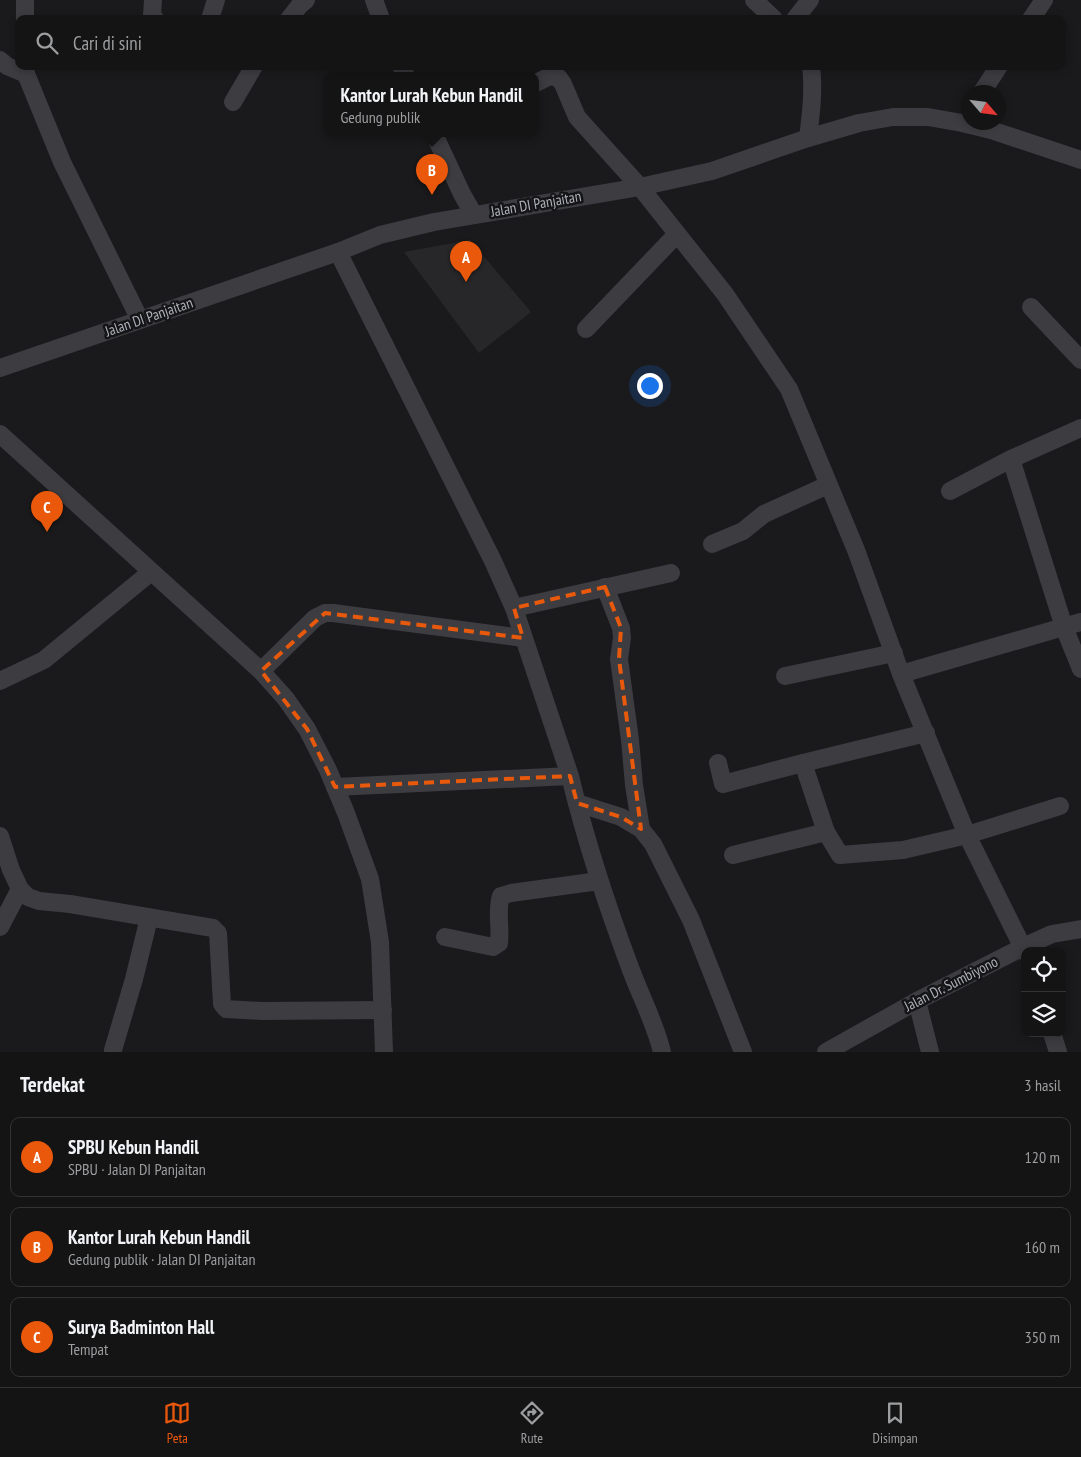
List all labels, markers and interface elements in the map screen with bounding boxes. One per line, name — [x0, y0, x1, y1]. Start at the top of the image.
search box — [15, 15, 1066, 70]
icon: search — [33, 29, 61, 57]
text: Cari di sini — [73, 31, 142, 55]
popup — [324, 72, 539, 137]
text: Kantor Lurah Kebun Handil — [340, 83, 523, 107]
north arrow — [961, 85, 1006, 130]
text: Gedung publik — [340, 107, 420, 127]
pin: B — [416, 154, 448, 195]
street label: Jalan DI Panjaitan — [488, 186, 583, 221]
pin: A — [450, 241, 482, 282]
street label: Jalan DI Panjaitan — [102, 293, 195, 341]
your location — [637, 373, 663, 399]
pin: C — [31, 491, 63, 532]
map controls — [1021, 947, 1066, 1037]
button: locate — [1021, 947, 1066, 992]
street label: Jalan Dr. Sumbiyono — [900, 952, 1001, 1016]
button: layers — [1021, 992, 1066, 1037]
text: Terdekat — [20, 1071, 85, 1098]
text: 3 hasil — [1024, 1075, 1061, 1095]
text: SPBU Kebun Handil — [68, 1135, 199, 1159]
text: A — [33, 1147, 41, 1167]
text: 120 m — [1025, 1147, 1060, 1167]
text: SPBU · Jalan DI Panjaitan — [68, 1159, 206, 1179]
text: Kantor Lurah Kebun Handil — [68, 1225, 250, 1249]
text: B — [33, 1237, 41, 1257]
text: 160 m — [1025, 1237, 1060, 1257]
text: Gedung publik · Jalan DI Panjaitan — [68, 1249, 255, 1269]
text: Surya Badminton Hall — [68, 1315, 214, 1339]
text: C — [33, 1327, 41, 1347]
text: 350 m — [1025, 1327, 1060, 1347]
text: Tempat — [68, 1339, 108, 1359]
tab: Peta — [163, 1399, 191, 1447]
tab: Rute — [518, 1399, 546, 1447]
tab: Disimpan — [873, 1399, 918, 1447]

